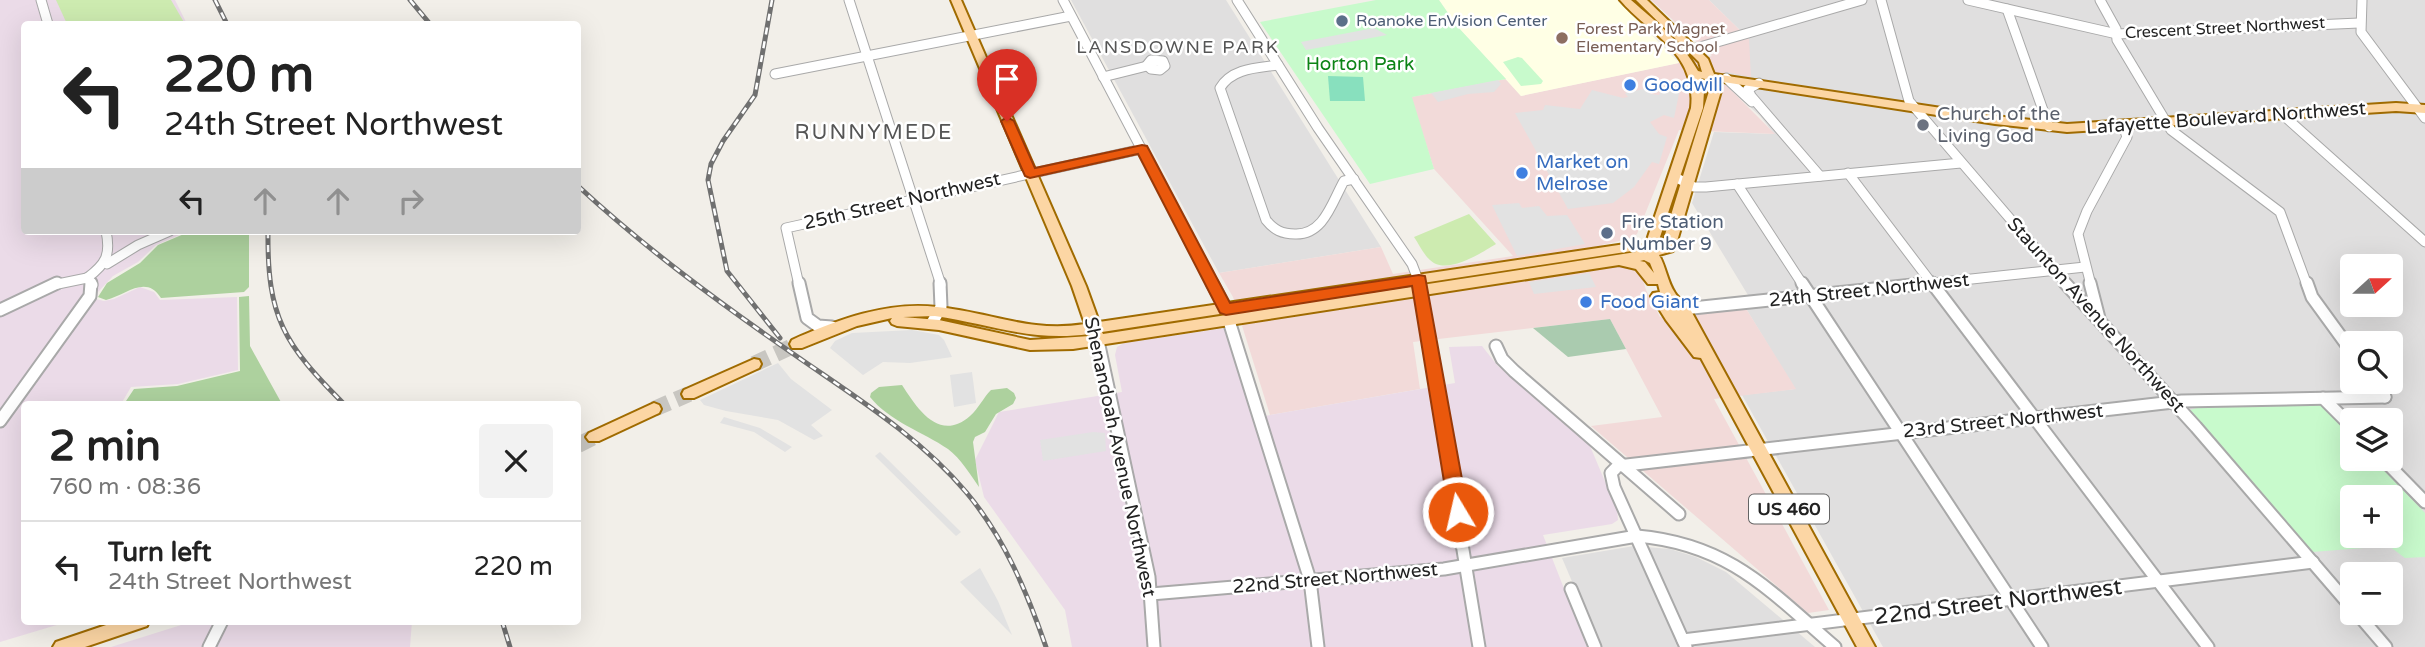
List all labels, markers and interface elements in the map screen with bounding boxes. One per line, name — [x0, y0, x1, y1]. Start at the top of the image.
place label: Roanoke EnVision Center — [1356, 11, 1548, 31]
marker: Roanoke EnVision Center — [1334, 13, 1350, 29]
street label: Crescent Street Northwest — [2124, 13, 2326, 43]
place label: Forest Park Magnet Elementary School — [1576, 19, 1725, 57]
marker: Forest Park Magnet Elementary School — [1554, 30, 1570, 46]
district label: LANSDOWNE PARK — [1076, 36, 1280, 58]
text: 220 m — [164, 46, 314, 105]
icon: left — [49, 49, 140, 140]
pin — [977, 49, 1037, 121]
park label: Horton Park — [1306, 53, 1414, 75]
icon: arrive — [988, 60, 1026, 98]
place label: Goodwill — [1644, 74, 1723, 96]
marker: Goodwill — [1622, 77, 1638, 93]
street label: Lafayette Boulevard Northwest — [2085, 97, 2367, 139]
place label: Church of the Living God — [1937, 103, 2060, 147]
text: 24th Street Northwest — [164, 106, 503, 144]
marker: Church of the Living God — [1915, 117, 1931, 133]
district label: RUNNYMEDE — [795, 120, 953, 145]
place label: Market on Melrose — [1536, 151, 1629, 195]
marker: Market on Melrose — [1514, 165, 1530, 181]
street label: 25th Street Northwest — [801, 168, 1003, 234]
icon: left — [173, 182, 211, 220]
icon: ahead — [246, 182, 284, 220]
icon: ahead — [319, 182, 357, 220]
icon: right — [392, 182, 430, 220]
place label: Fire Station Number 9 — [1621, 211, 1724, 255]
street label: Staunton Avenue Northwest — [2003, 213, 2189, 417]
marker: Fire Station Number 9 — [1599, 225, 1615, 241]
north arrow — [2340, 254, 2403, 317]
map controls — [2340, 254, 2403, 625]
street label: 24th Street Northwest — [1768, 269, 1970, 311]
place label: Food Giant — [1600, 291, 1699, 313]
marker: Food Giant — [1578, 294, 1594, 310]
street label: Shenandoah Avenue Northwest — [1080, 315, 1160, 599]
button: search — [2340, 331, 2403, 394]
street label: 23rd Street Northwest — [1902, 400, 2104, 442]
button: layers — [2340, 408, 2403, 471]
text: 2 min — [49, 421, 161, 472]
button: close — [479, 424, 553, 498]
text: 760 m · 08:36 — [49, 473, 201, 501]
position arrow — [1421, 475, 1495, 549]
button: + — [2340, 485, 2403, 548]
road number: US 460 — [1749, 494, 1829, 524]
text: Turn left — [108, 537, 211, 568]
icon: left — [49, 548, 87, 586]
text: 220 m — [473, 551, 553, 582]
street label: 22nd Street Northwest — [1231, 558, 1439, 598]
button: − — [2340, 562, 2403, 625]
text: 24th Street Northwest — [108, 568, 352, 596]
street label: 22nd Street Northwest — [1873, 573, 2124, 631]

